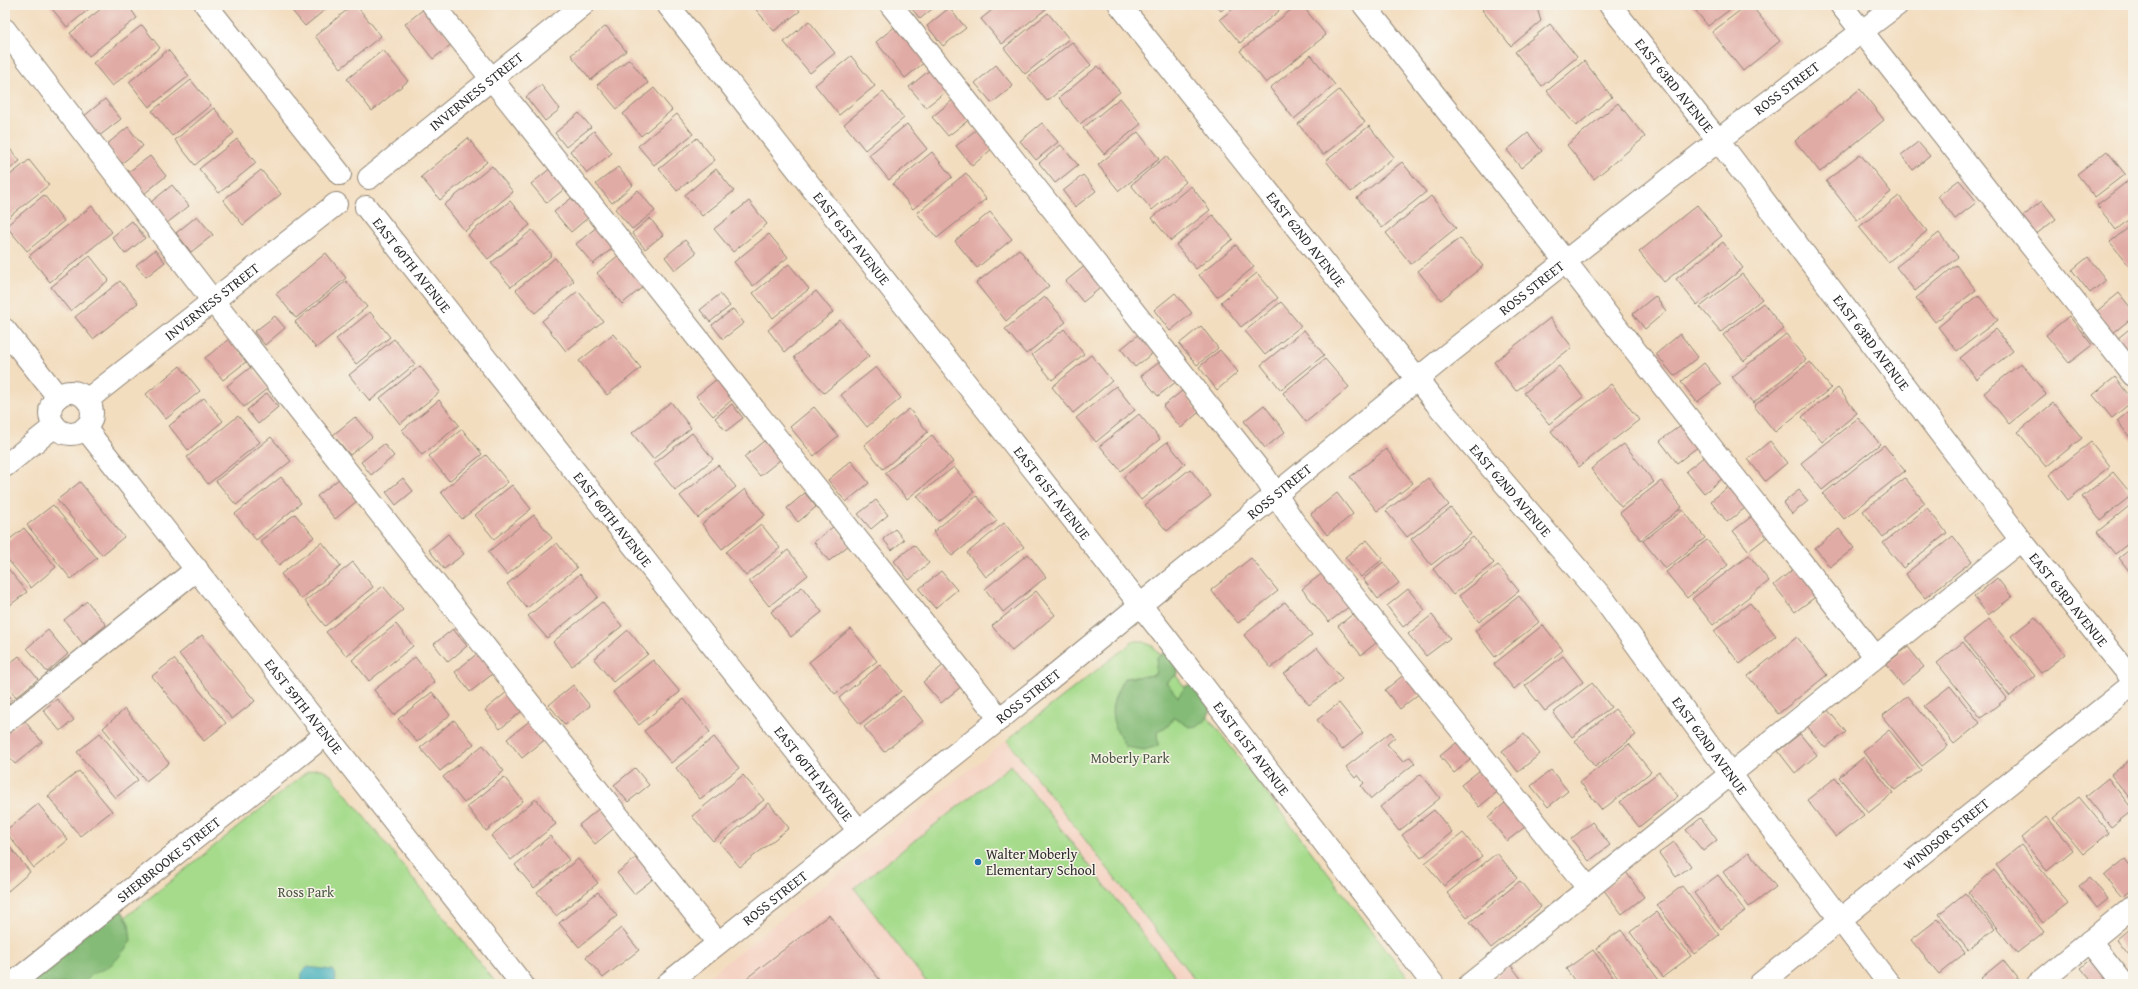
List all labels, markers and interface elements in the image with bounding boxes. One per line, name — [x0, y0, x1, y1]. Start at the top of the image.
street label: EAST 63RD AVENUE — [1630, 34, 1718, 137]
street label: INVERNESS STREET — [425, 47, 528, 135]
street label: ROSS STREET — [1749, 57, 1824, 120]
street label: EAST 61ST AVENUE — [809, 187, 895, 289]
street label: EAST 62ND AVENUE — [1262, 187, 1350, 291]
street label: EAST 60TH AVENUE — [368, 213, 456, 317]
street label: ROSS STREET — [1495, 256, 1569, 320]
street label: INVERNESS STREET — [160, 258, 264, 345]
street label: EAST 63RD AVENUE — [1829, 290, 1914, 395]
street label: EAST 62ND AVENUE — [1465, 439, 1556, 541]
street label: EAST 61ST AVENUE — [1009, 442, 1095, 544]
street label: ROSS STREET — [1243, 459, 1316, 524]
street label: EAST 60TH AVENUE — [569, 467, 657, 571]
street label: EAST 63RD AVENUE — [2025, 548, 2113, 651]
street label: EAST 59TH AVENUE — [260, 654, 348, 758]
street label: ROSS STREET — [992, 664, 1065, 728]
street label: EAST 62ND AVENUE — [1667, 692, 1752, 799]
street label: EAST 61ST AVENUE — [1209, 697, 1294, 800]
street label: EAST 60TH AVENUE — [770, 722, 857, 825]
park label: Moberly Park — [1090, 748, 1170, 768]
street label: WINDSOR STREET — [1899, 793, 1994, 875]
street label: SHERBROOKE STREET — [112, 812, 225, 907]
place label: Walter Moberly Elementary School — [986, 844, 1096, 880]
marker: Walter Moberly Elementary School — [973, 857, 983, 867]
street label: ROSS STREET — [738, 866, 812, 930]
park label: Ross Park — [278, 882, 335, 902]

